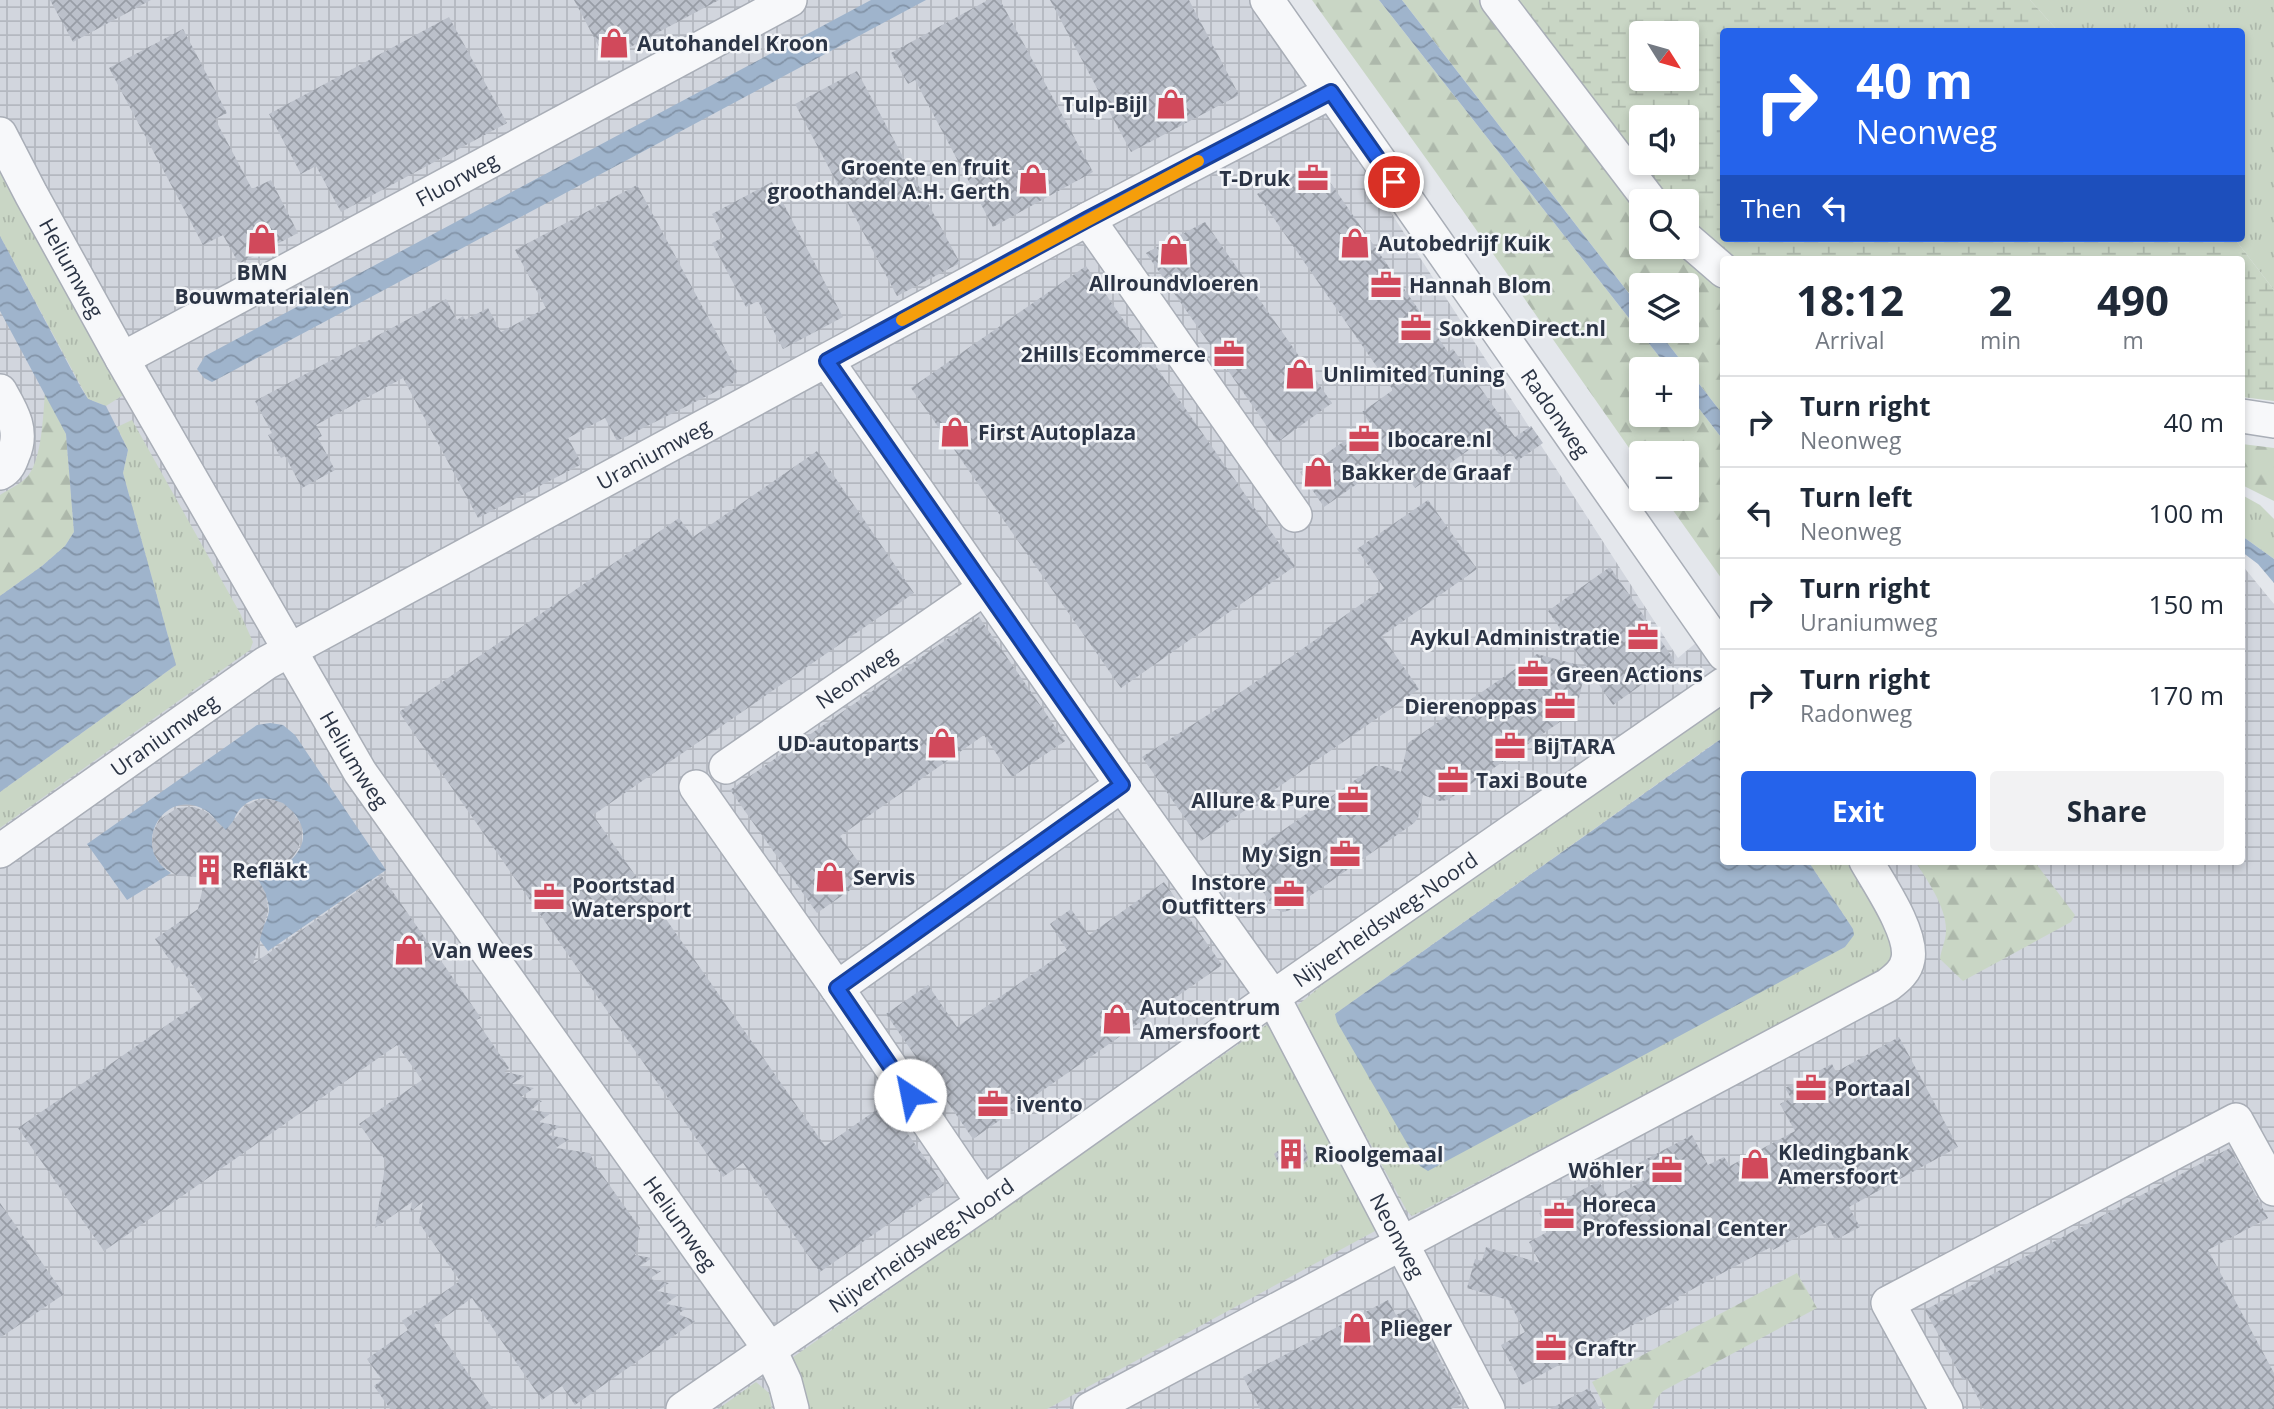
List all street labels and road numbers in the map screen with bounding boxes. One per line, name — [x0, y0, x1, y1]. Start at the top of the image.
street label: Fluorweg — [411, 146, 503, 213]
street label: Heliumweg — [33, 213, 111, 323]
street label: Radonweg — [1515, 363, 1597, 463]
street label: Uraniumweg — [591, 412, 715, 496]
street label: Neonweg — [810, 639, 902, 715]
street label: Uraniumweg — [105, 687, 224, 783]
street label: Heliumweg — [314, 706, 395, 814]
street label: Nijverheidsweg-Noord — [1287, 845, 1483, 993]
street label: Heliumweg — [637, 1170, 724, 1276]
street label: Nijverheidsweg-Noord — [823, 1172, 1019, 1319]
street label: Neonweg — [1364, 1188, 1431, 1283]

